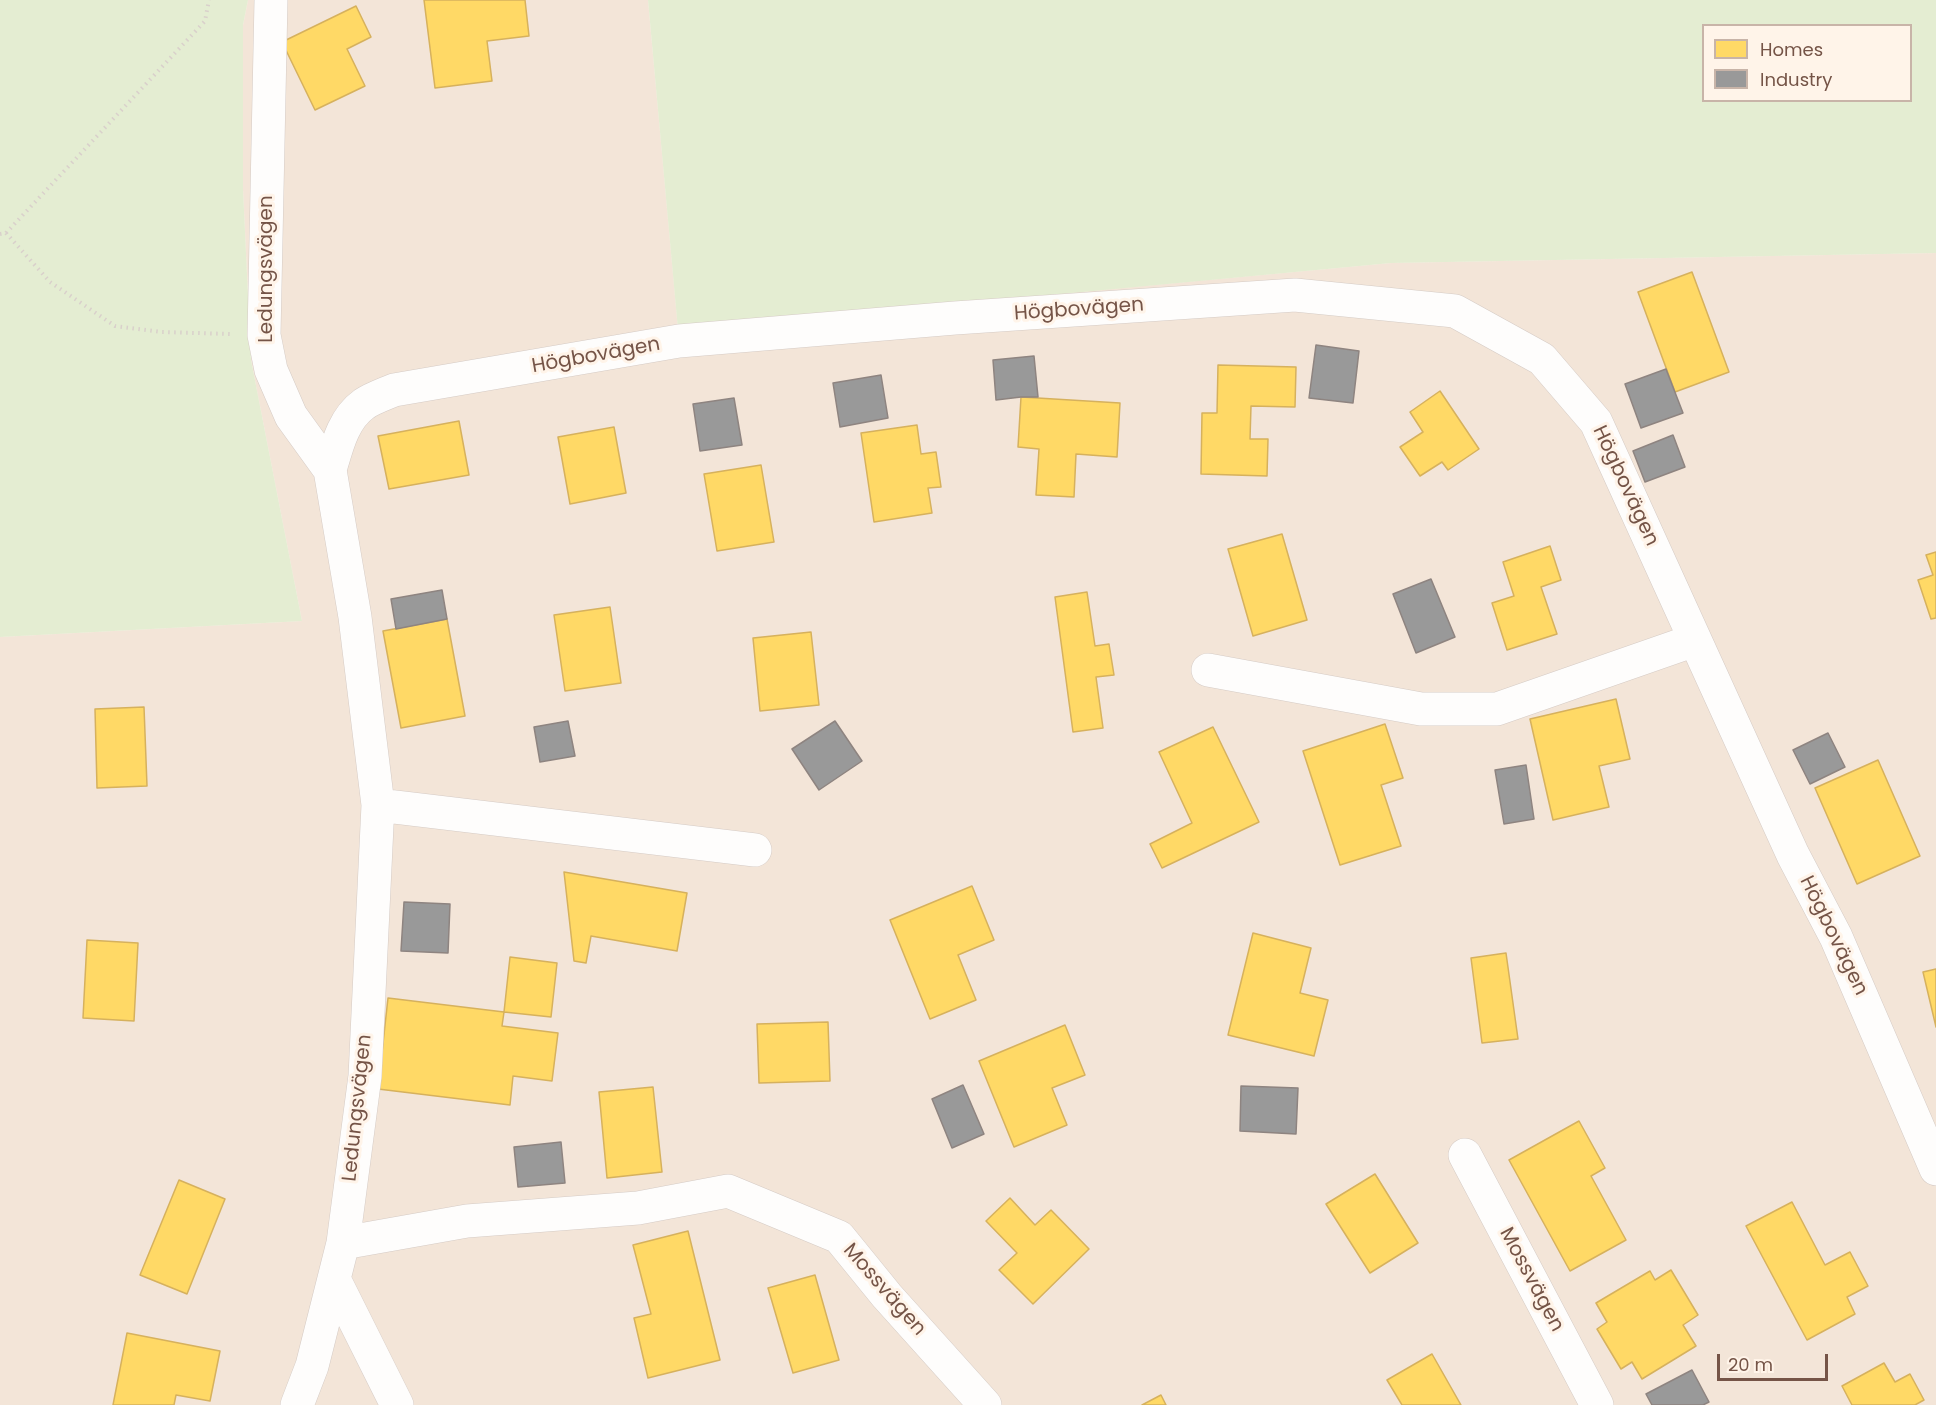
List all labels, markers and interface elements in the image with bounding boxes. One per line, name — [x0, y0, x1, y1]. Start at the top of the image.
legend — [1702, 24, 1912, 102]
text: Homes — [1760, 37, 1823, 62]
text: Industry — [1760, 67, 1832, 92]
street label: Ledungsvägen — [255, 195, 279, 343]
street label: Högbovägen — [1013, 293, 1145, 327]
street label: Högbovägen — [530, 333, 662, 379]
street label: Högbovägen — [1587, 422, 1663, 550]
street label: Högbovägen — [1794, 872, 1872, 1000]
street label: Ledungsvägen — [338, 1033, 378, 1183]
street label: Mossvägen — [1494, 1224, 1568, 1336]
street label: Mossvägen — [837, 1239, 931, 1341]
scale bar — [1720, 1342, 1831, 1380]
text: 20 m — [1728, 1352, 1773, 1377]

